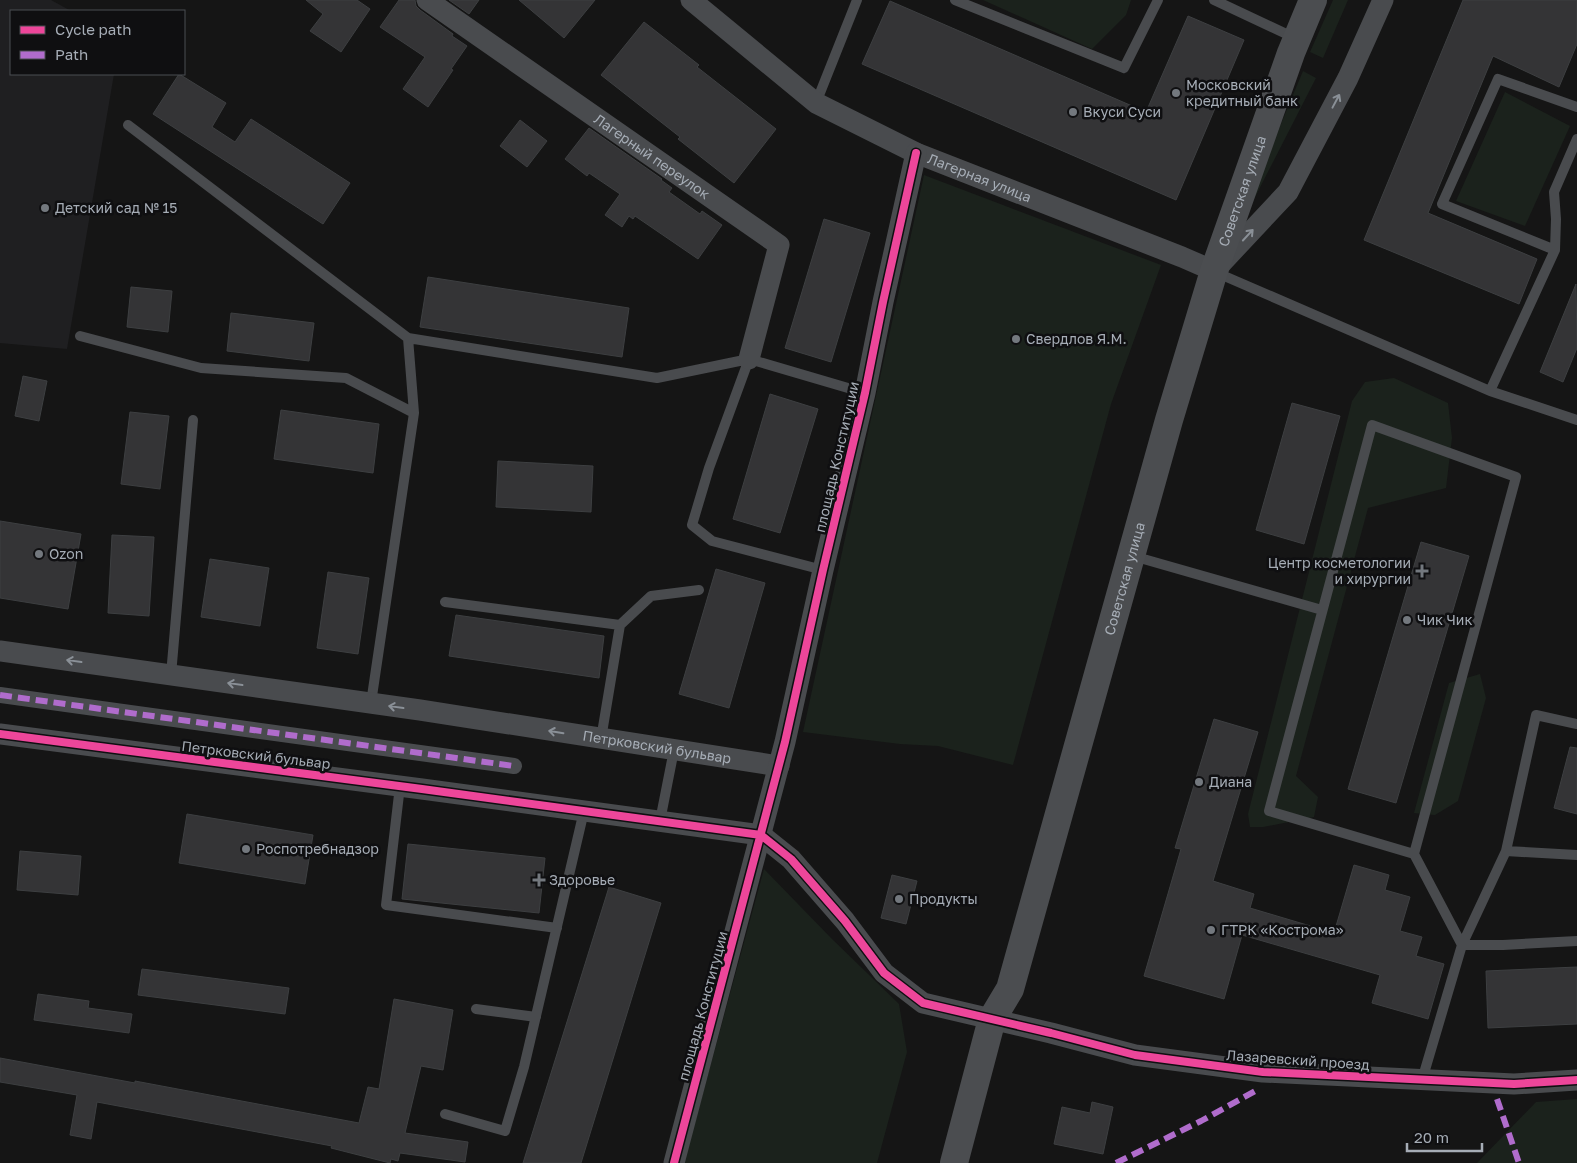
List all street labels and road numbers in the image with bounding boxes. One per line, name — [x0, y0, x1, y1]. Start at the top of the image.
street label: Лагерный переулок — [591, 110, 713, 202]
street label: Советская улица — [1214, 133, 1269, 249]
street label: Лагерная улица — [925, 149, 1034, 205]
street label: площадь Конституции — [811, 380, 862, 534]
street label: Советская улица — [1100, 520, 1148, 637]
street label: Петрковский бульвар — [582, 727, 733, 766]
street label: Петрковский бульвар — [181, 737, 331, 772]
street label: площадь Конституции — [674, 929, 731, 1083]
street label: Лазаревский проезд — [1226, 1046, 1371, 1073]

